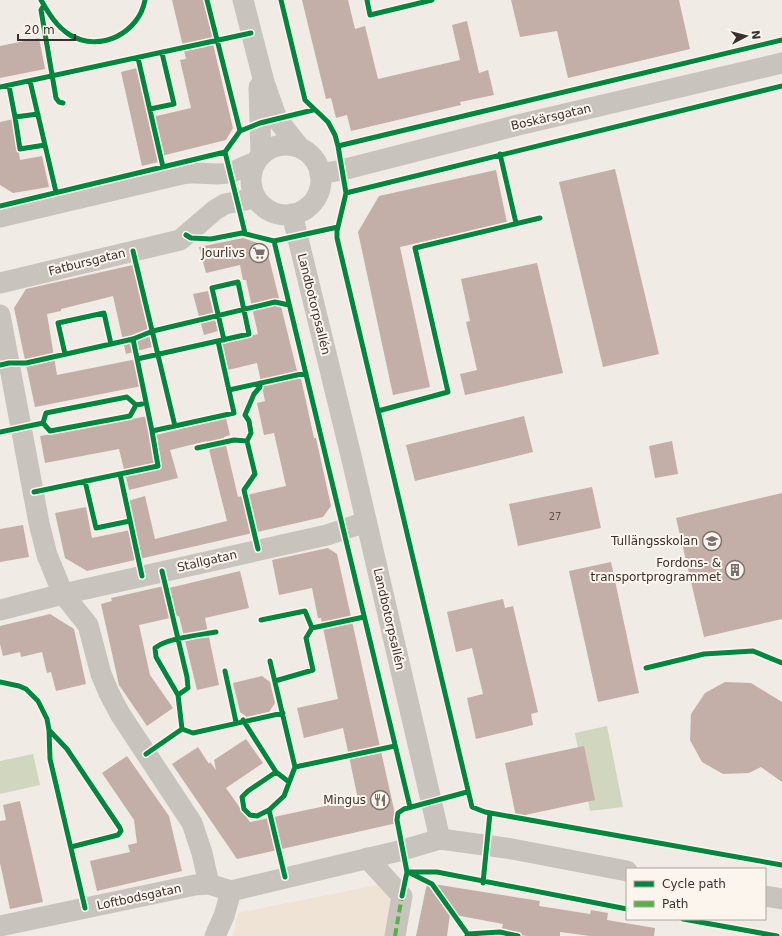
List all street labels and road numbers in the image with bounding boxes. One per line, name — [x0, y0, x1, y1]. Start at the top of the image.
street label: Boskärsgatan — [510, 101, 592, 133]
street label: Fatbursgatan — [47, 246, 127, 278]
street label: Landbotorpsallén — [295, 252, 333, 356]
street label: Stallgatan — [176, 547, 238, 575]
street label: Landbotorpsallén — [370, 567, 408, 671]
street label: Loftbodsgatan — [95, 881, 183, 913]

